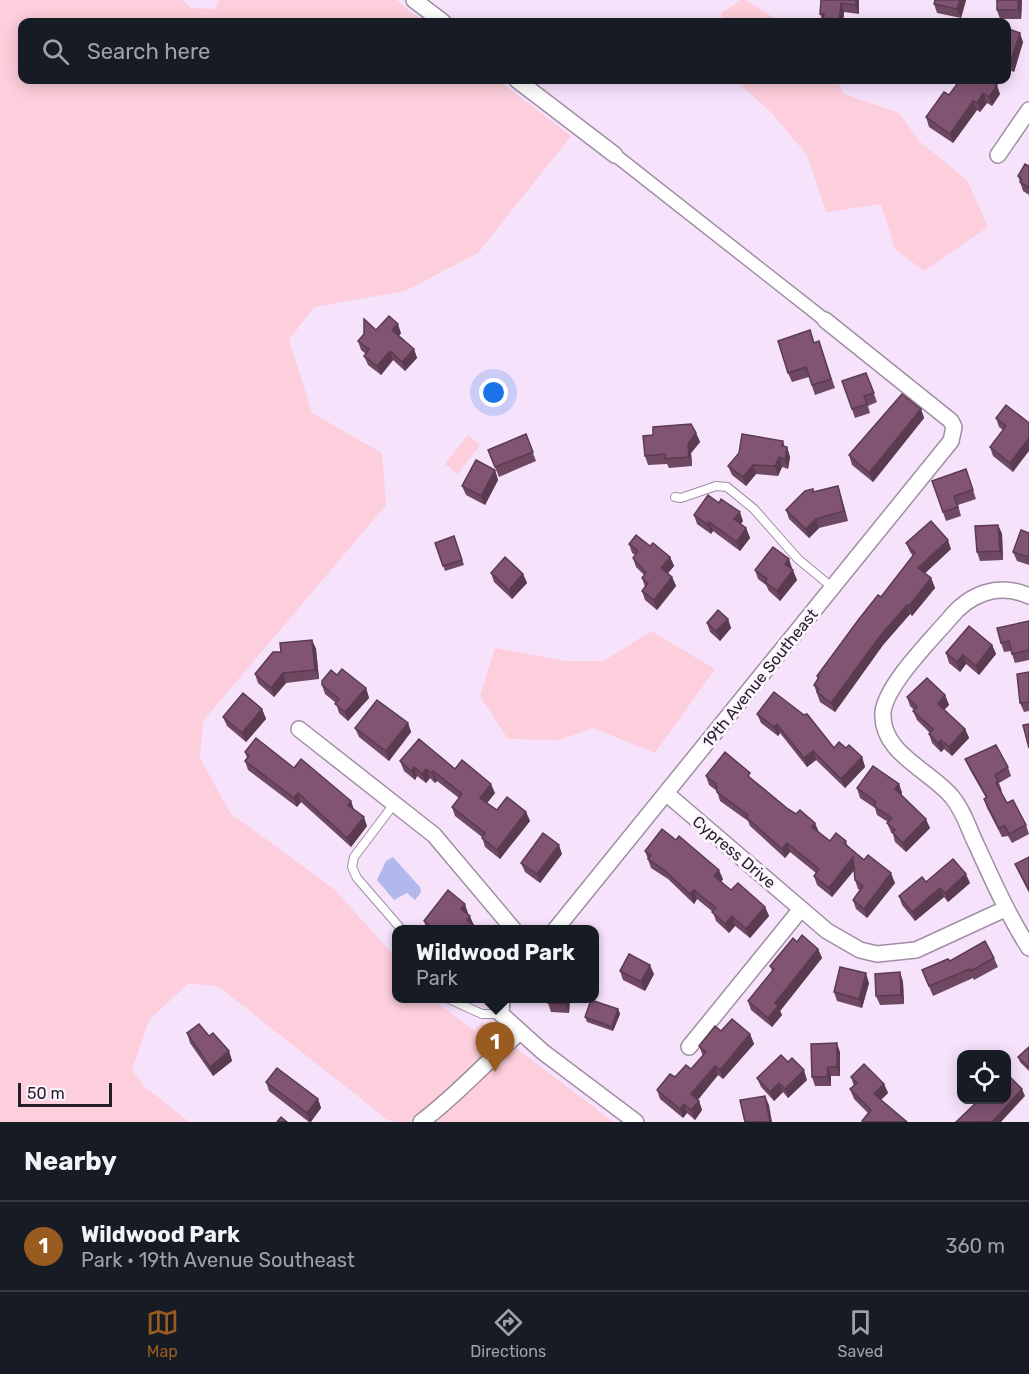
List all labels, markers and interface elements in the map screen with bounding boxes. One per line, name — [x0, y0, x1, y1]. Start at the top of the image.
search box — [18, 18, 1011, 84]
icon: search — [39, 35, 72, 68]
text: Search here — [87, 38, 210, 65]
your location — [479, 378, 508, 407]
street label: 19th Avenue Southeast — [698, 605, 822, 751]
street label: Cypress Drive — [689, 812, 779, 892]
popup — [392, 925, 599, 1003]
text: Wildwood Park — [416, 939, 575, 966]
text: Park — [416, 966, 458, 990]
pin: 1 — [476, 1022, 514, 1072]
map controls — [957, 1050, 1011, 1104]
button: locate — [957, 1050, 1011, 1104]
scale bar — [18, 1080, 112, 1108]
text: 50 m — [27, 1084, 65, 1103]
text: Nearby — [24, 1146, 117, 1177]
text: Wildwood Park — [81, 1221, 240, 1248]
text: 1 — [39, 1234, 48, 1258]
text: 360 m — [946, 1234, 1005, 1258]
text: Park · 19th Avenue Southeast — [81, 1248, 355, 1272]
tab: Map — [146, 1306, 179, 1361]
tab: Directions — [470, 1306, 546, 1361]
tab: Saved — [838, 1306, 883, 1361]

